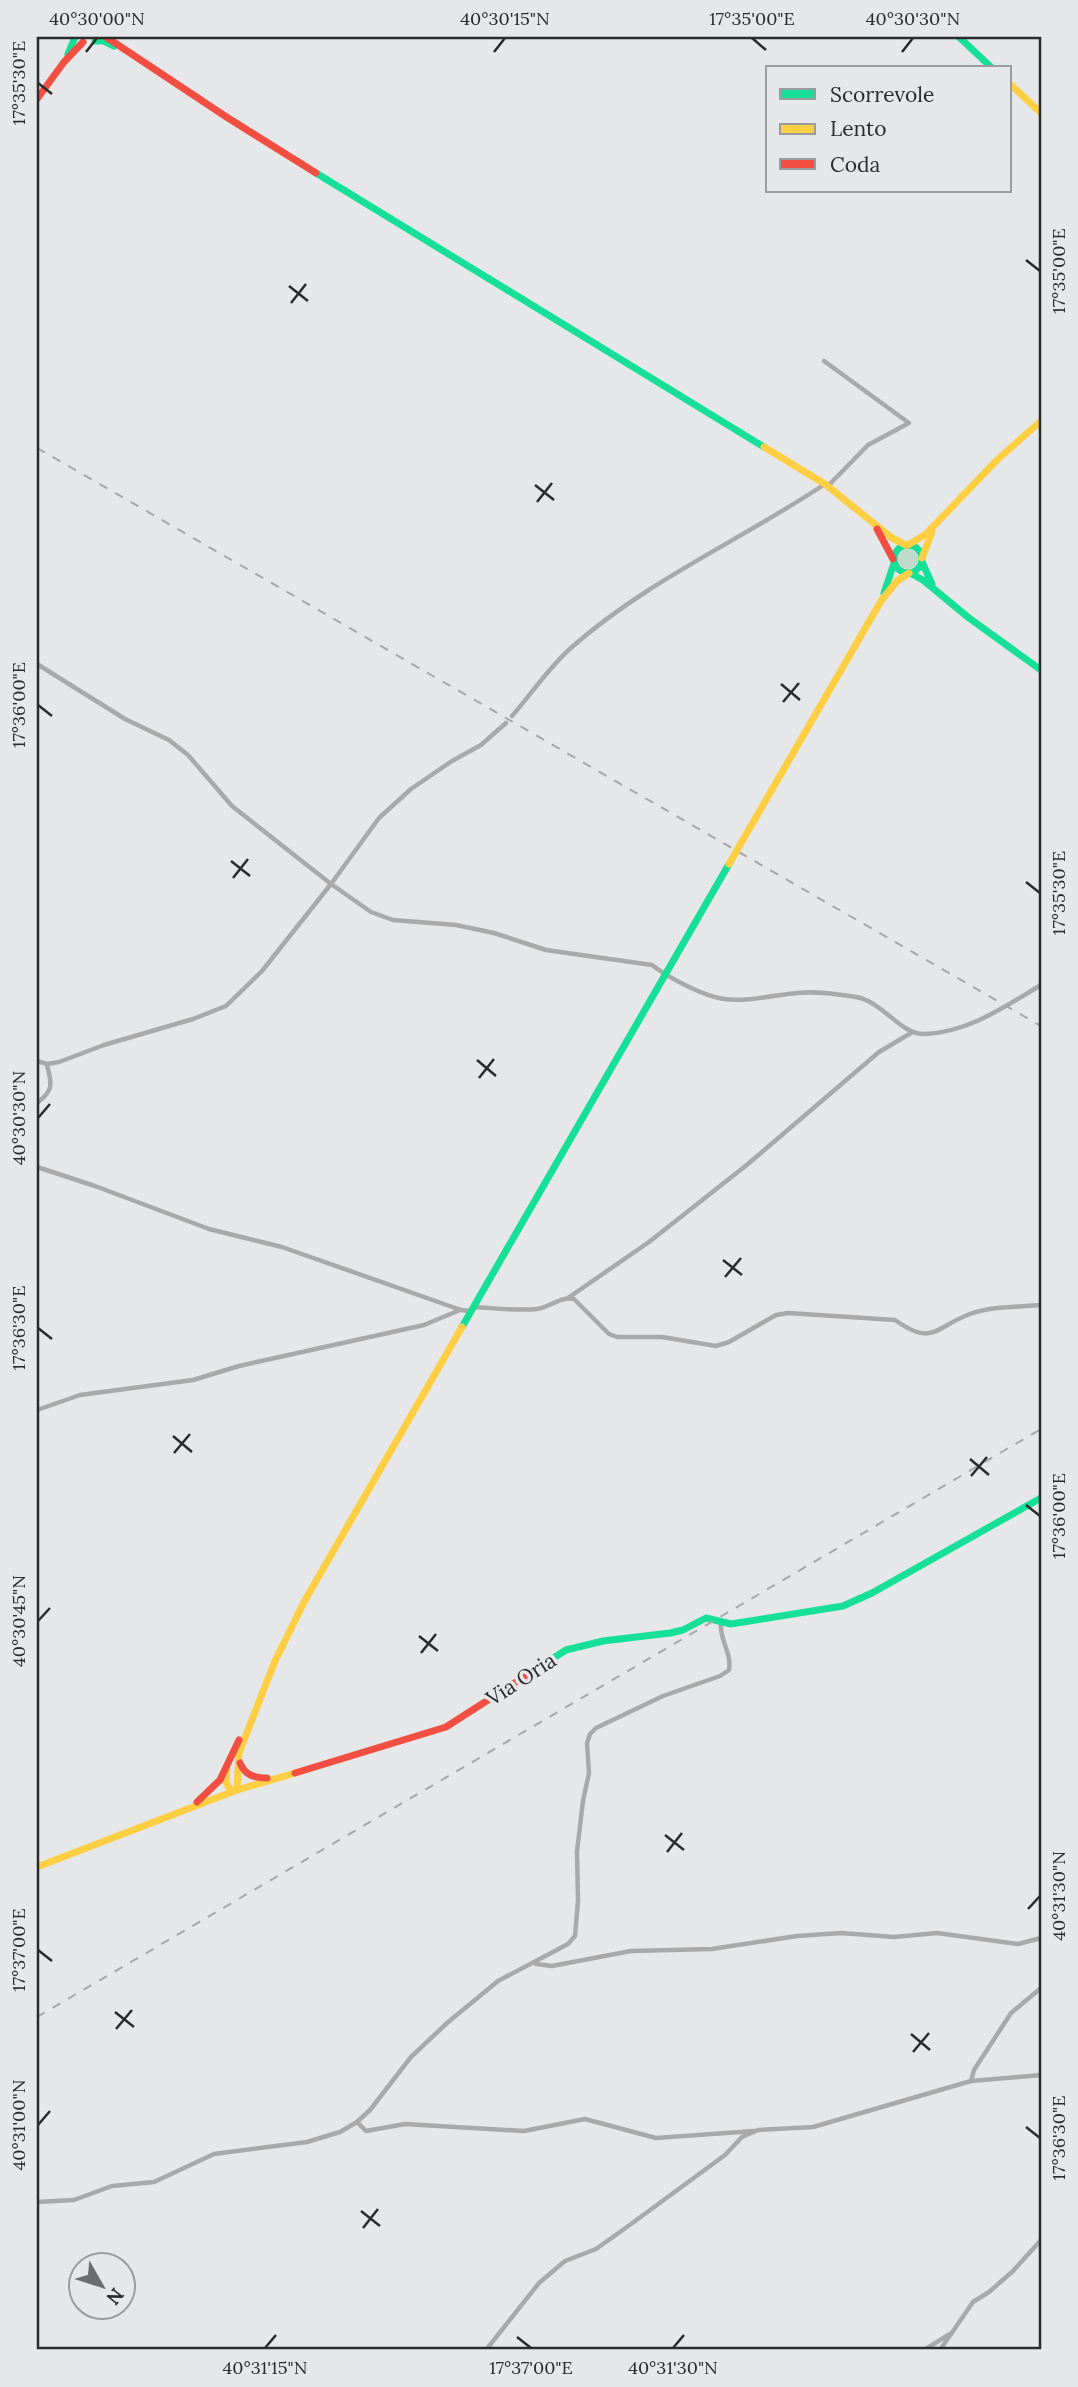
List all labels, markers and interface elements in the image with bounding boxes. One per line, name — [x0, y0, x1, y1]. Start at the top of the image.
text: 40°30'00"N — [49, 7, 145, 30]
text: 40°30'15"N — [460, 7, 550, 30]
text: 17°35'00"E — [709, 7, 795, 30]
text: 40°30'30"N — [866, 7, 960, 30]
text: 17°35'30"E — [7, 41, 30, 125]
legend — [766, 66, 1012, 192]
text: Scorrevole — [830, 81, 934, 108]
text: Lento — [830, 115, 887, 142]
text: Coda — [830, 151, 881, 178]
text: 17°35'00"E — [1047, 228, 1070, 314]
text: 17°36'00"E — [7, 662, 30, 748]
text: 17°35'30"E — [1047, 851, 1070, 935]
text: 40°30'30"N — [7, 1071, 30, 1165]
text: 17°36'30"E — [7, 1286, 30, 1370]
text: 17°36'00"E — [1047, 1473, 1070, 1559]
text: 40°30'45"N — [7, 1575, 30, 1667]
street label: Via Oria — [480, 1646, 561, 1712]
text: 40°31'30"N — [1047, 1851, 1070, 1941]
text: 17°37'00"E — [7, 1908, 30, 1992]
text: 40°31'00"N — [7, 2080, 30, 2170]
text: 17°36'30"E — [1047, 2096, 1070, 2180]
north arrow — [66, 2250, 136, 2320]
text: N — [101, 2283, 129, 2310]
text: 40°31'15"N — [223, 2356, 307, 2379]
text: 17°37'00"E — [489, 2356, 573, 2379]
text: 40°31'30"N — [628, 2356, 718, 2379]

